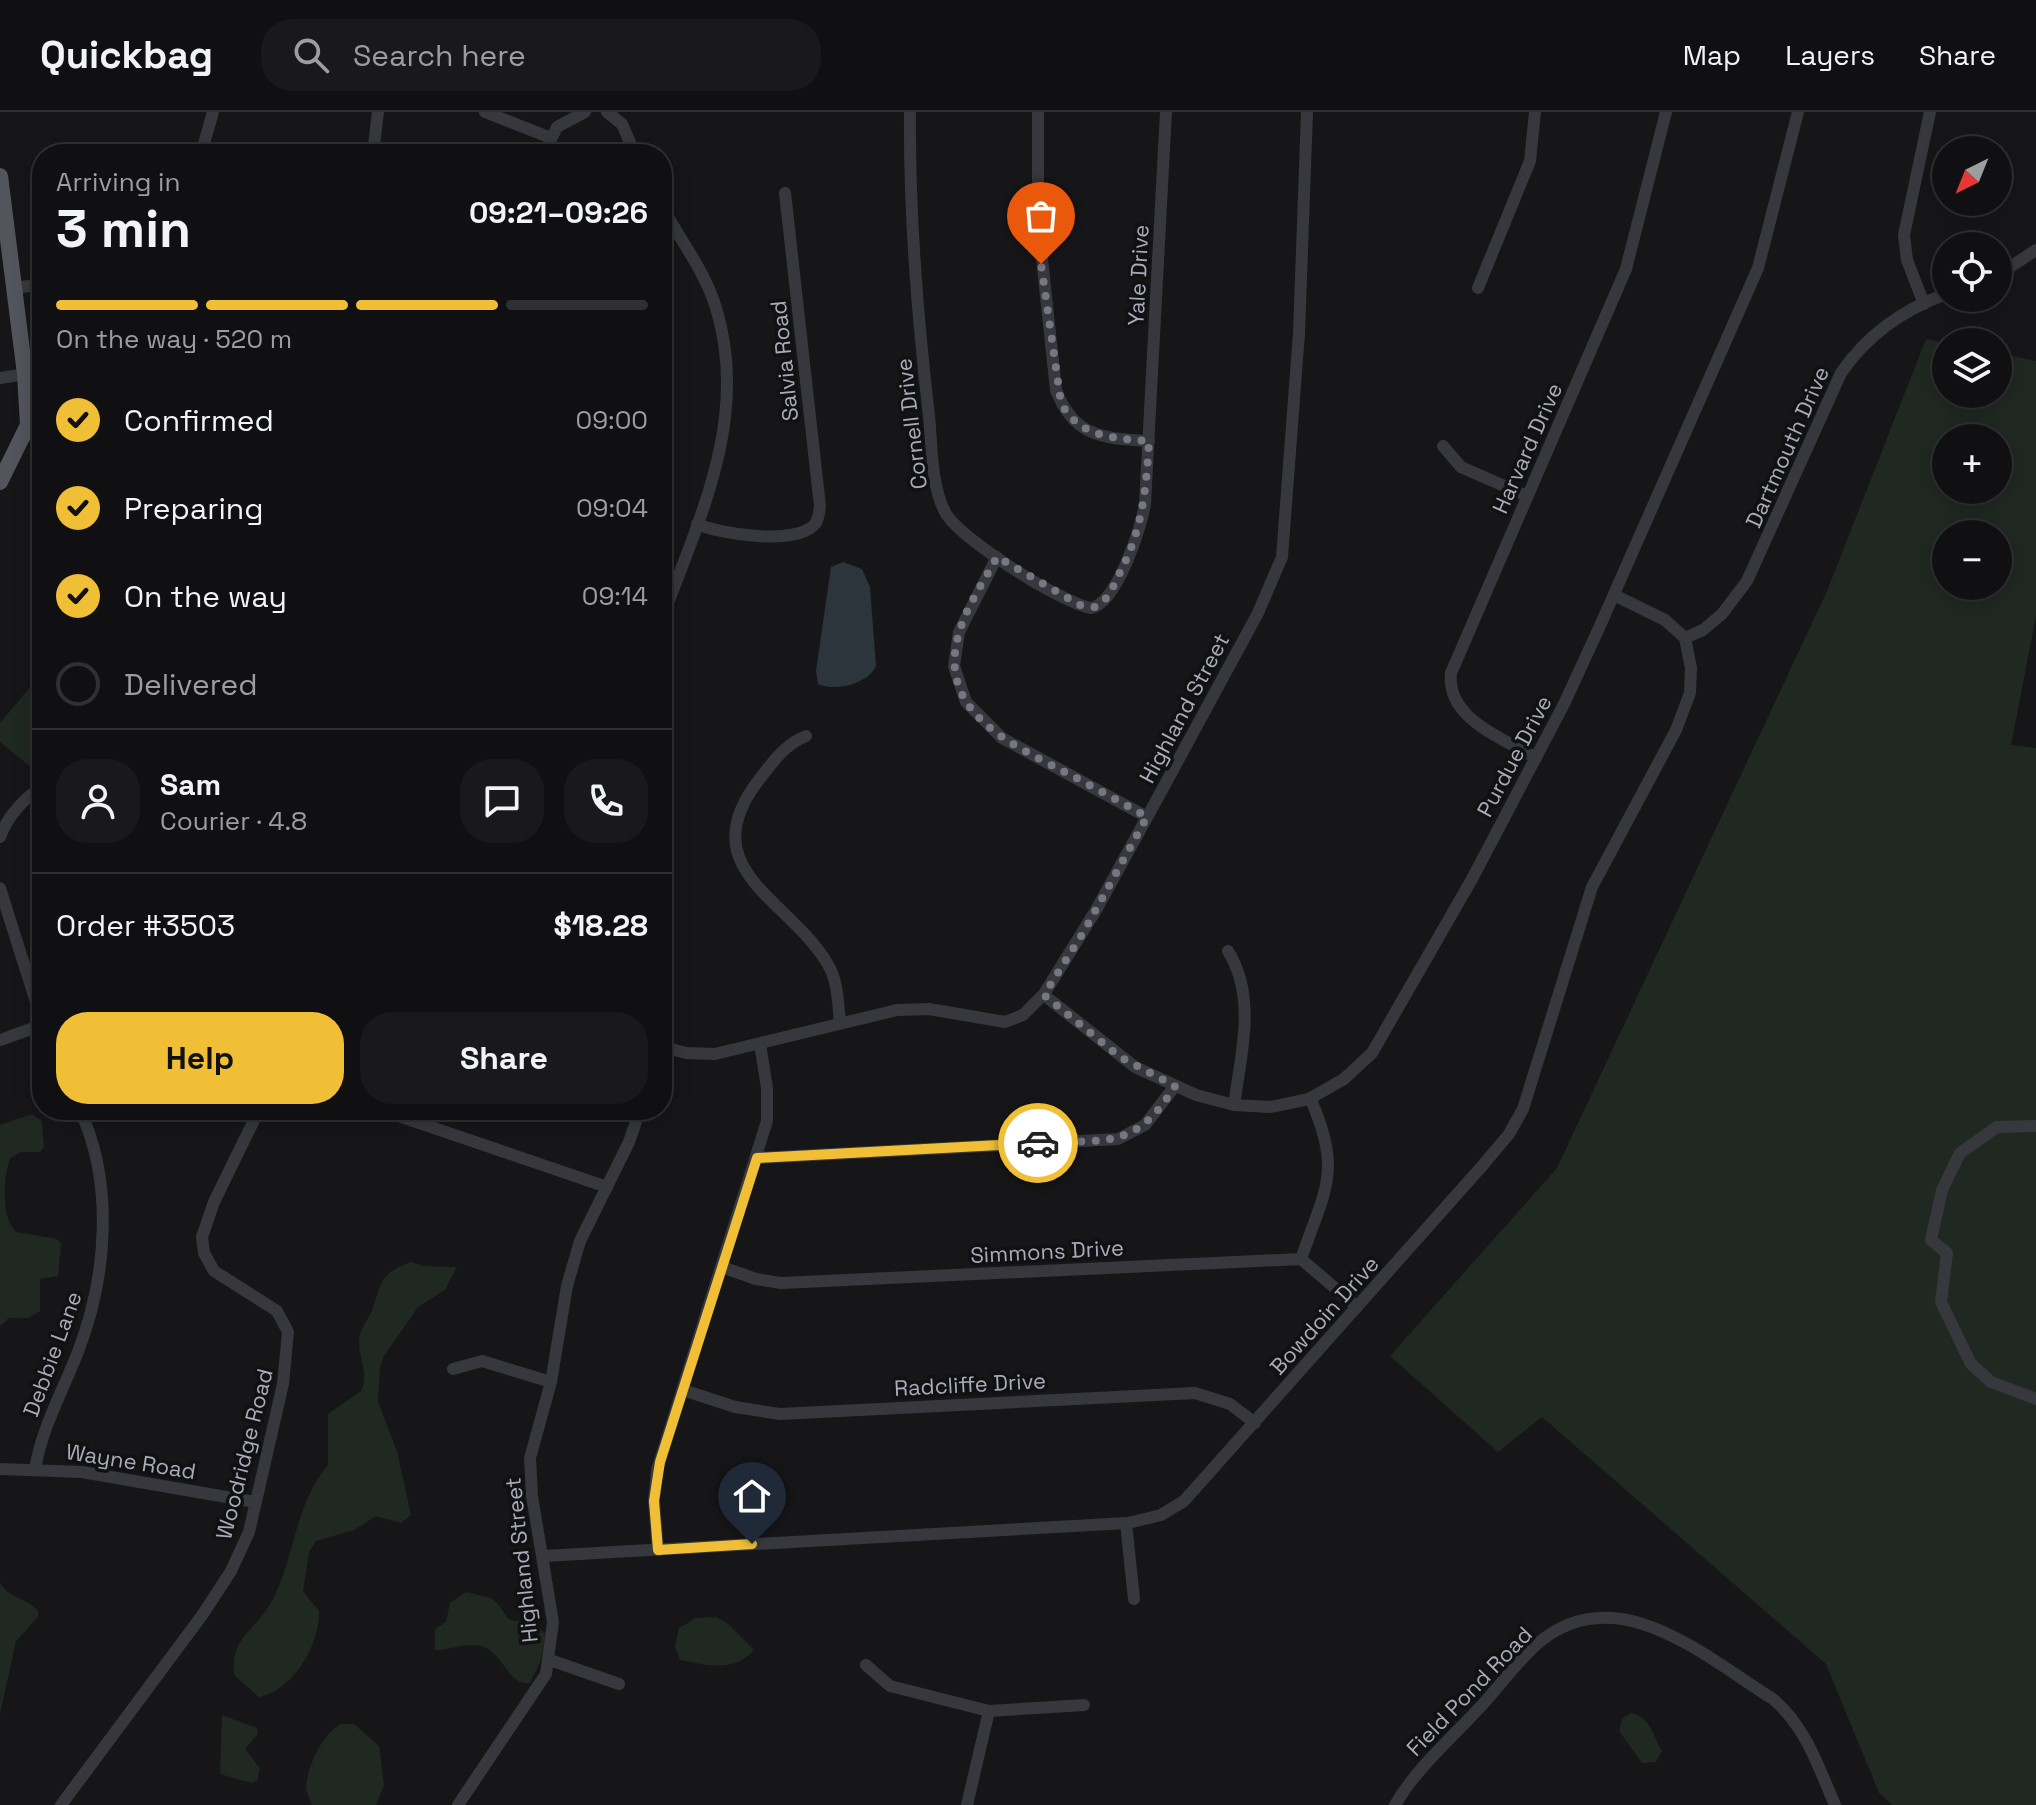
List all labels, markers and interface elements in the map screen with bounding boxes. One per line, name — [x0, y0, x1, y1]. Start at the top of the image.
search box — [261, 19, 821, 91]
text: Quickbag — [40, 31, 213, 79]
icon: search — [289, 33, 333, 77]
text: Search here — [353, 36, 526, 75]
text: Map — [1683, 37, 1741, 73]
text: Layers — [1785, 37, 1875, 73]
text: Share — [1919, 37, 1996, 73]
north arrow — [1932, 136, 2012, 216]
map controls — [1932, 136, 2012, 600]
text: Arriving in — [56, 165, 180, 199]
pin — [1007, 182, 1075, 264]
text: 09:21–09:26 — [469, 193, 648, 232]
icon: bag — [1019, 194, 1063, 238]
text: 3 min — [56, 196, 191, 262]
street label: Yale Drive — [1121, 224, 1155, 326]
button: locate — [1932, 232, 2012, 312]
street label: Salvia Road — [764, 299, 804, 423]
text: On the way · 520 m — [56, 322, 292, 356]
button: layers — [1932, 328, 2012, 408]
street label: Cornell Drive — [889, 357, 933, 491]
street label: Dartmouth Drive — [1739, 362, 1835, 532]
street label: Harvard Drive — [1486, 378, 1568, 518]
icon: check — [56, 398, 100, 442]
text: Confirmed — [124, 401, 274, 440]
text: 09:00 — [576, 403, 648, 437]
button: + — [1932, 424, 2012, 504]
icon: check — [56, 486, 100, 530]
text: Preparing — [124, 489, 263, 528]
text: 09:04 — [576, 491, 648, 525]
button: − — [1932, 520, 2012, 600]
icon: check — [56, 574, 100, 618]
text: On the way — [124, 577, 287, 616]
text: 09:14 — [582, 579, 648, 613]
street label: Highland Street — [1133, 628, 1235, 788]
text: Delivered — [124, 665, 258, 704]
street label: Purdue Drive — [1470, 690, 1558, 822]
button: person — [56, 759, 140, 843]
button: chat — [460, 759, 544, 843]
button: phone — [564, 759, 648, 843]
text: Sam — [160, 765, 221, 804]
text: Courier · 4.8 — [160, 804, 307, 838]
text: Order #3503 — [56, 906, 235, 945]
text: $18.28 — [554, 906, 648, 945]
button: Help — [56, 1012, 344, 1104]
button: Share — [360, 1012, 648, 1104]
courier — [998, 1103, 1078, 1183]
icon: car — [1016, 1121, 1060, 1165]
street label: Simmons Drive — [969, 1233, 1125, 1269]
street label: Bowdoin Drive — [1263, 1250, 1385, 1380]
street label: Debbie Lane — [16, 1288, 88, 1420]
street label: Woodridge Road — [209, 1366, 279, 1542]
street label: Radcliffe Drive — [893, 1366, 1047, 1402]
street label: Wayne Road — [64, 1437, 198, 1485]
pin — [718, 1462, 786, 1544]
icon: home — [730, 1474, 774, 1518]
street label: Highland Street — [498, 1476, 544, 1644]
street label: Field Pond Road — [1400, 1620, 1538, 1762]

